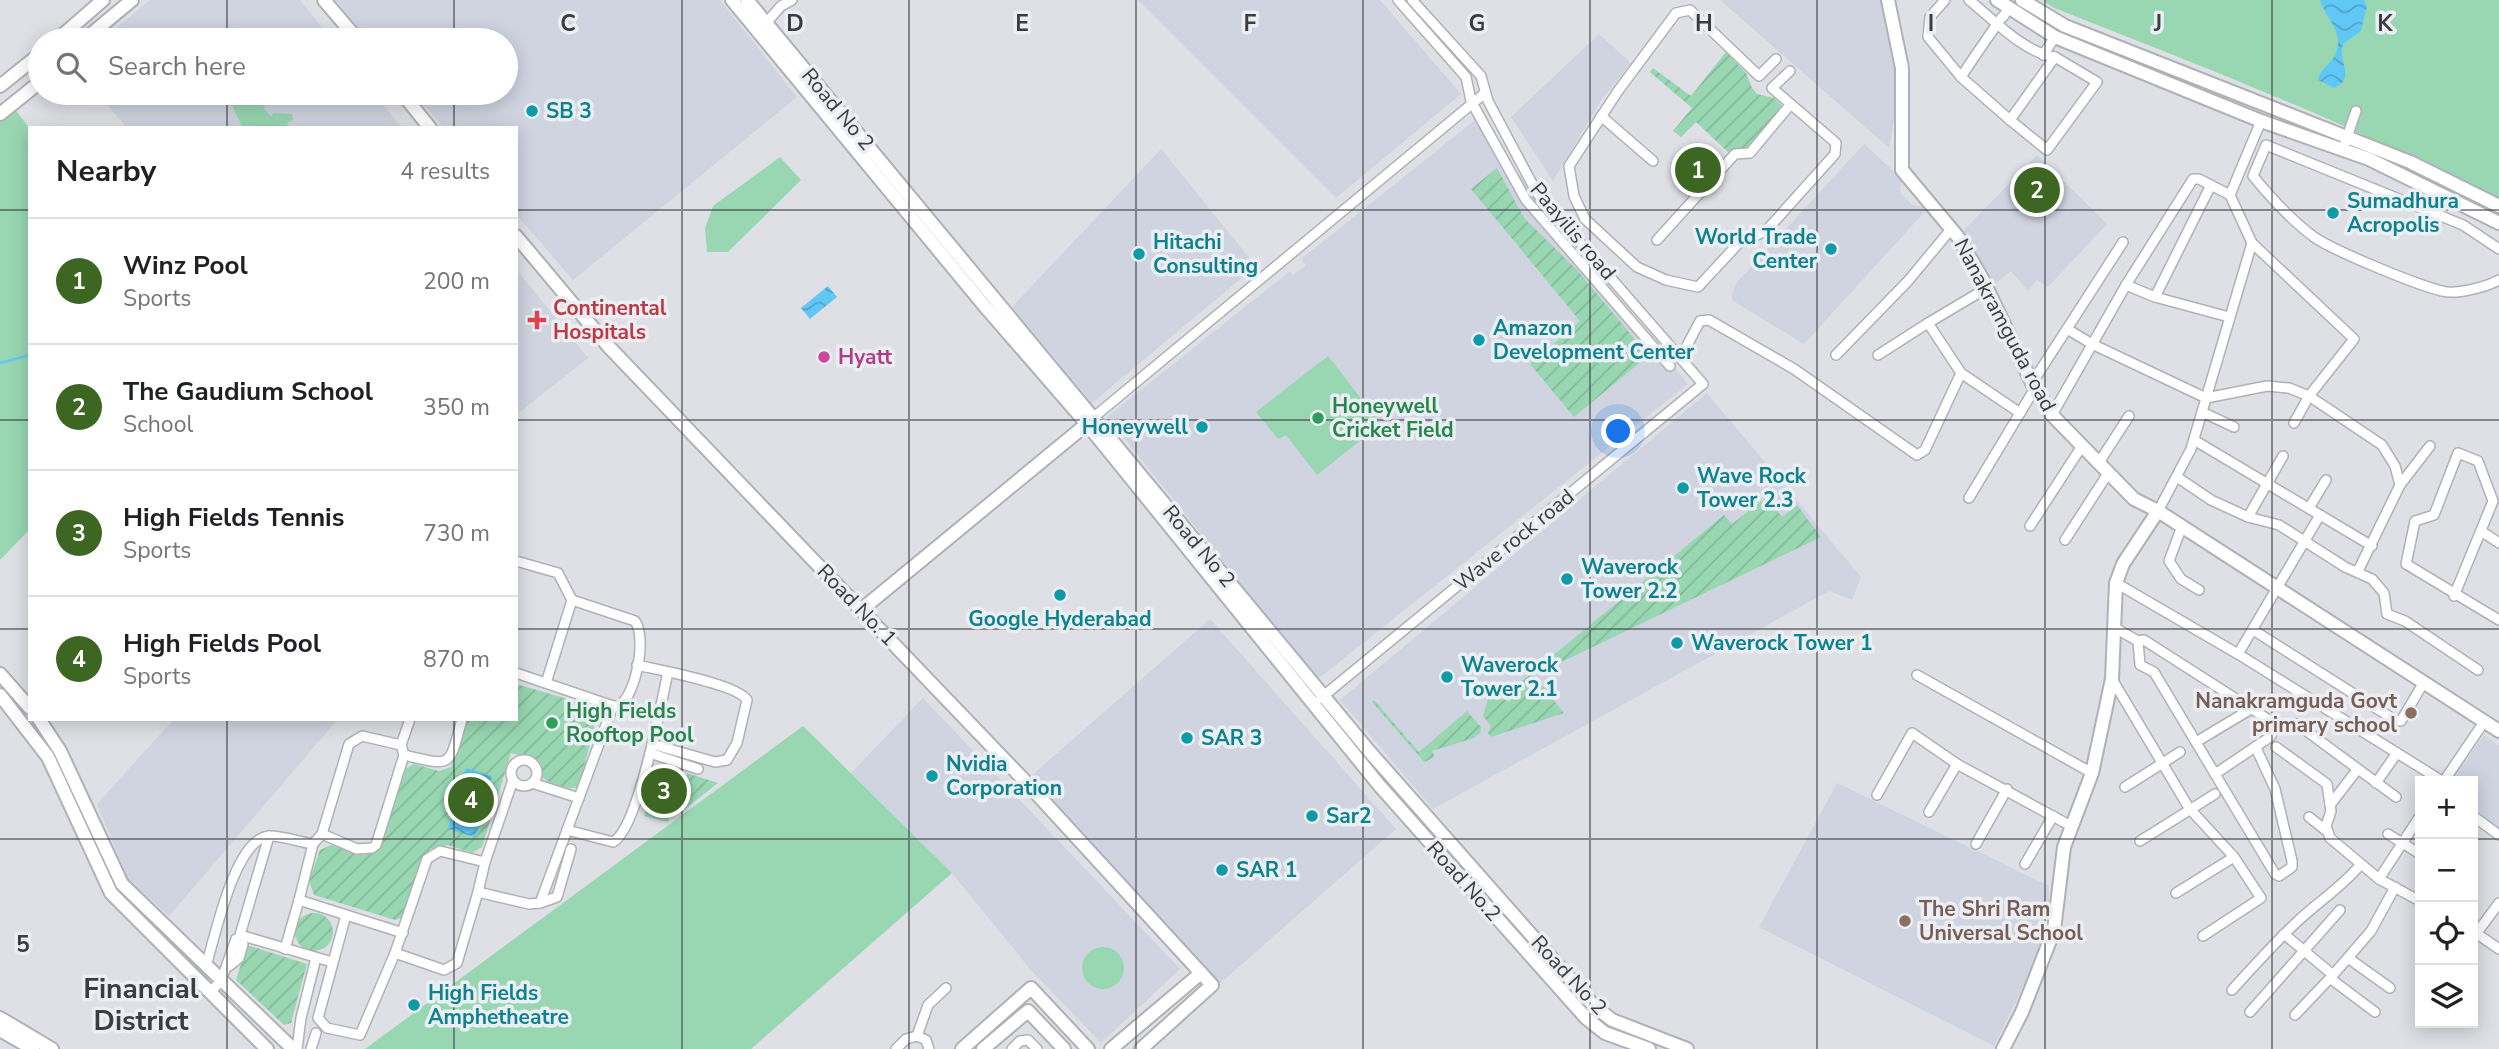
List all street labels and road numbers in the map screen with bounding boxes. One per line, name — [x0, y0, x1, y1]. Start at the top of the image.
street label: Road No 2 — [795, 62, 881, 156]
street label: Paayilis road — [1524, 176, 1622, 286]
street label: Nanakramguda road — [1948, 234, 2062, 416]
street label: Wave rock road — [1448, 483, 1580, 597]
street label: Road No 2 — [1156, 499, 1242, 593]
street label: Road No. 1 — [811, 558, 903, 652]
street label: Road No.2 — [1421, 835, 1507, 927]
street label: Road No 2 — [1525, 929, 1613, 1021]

